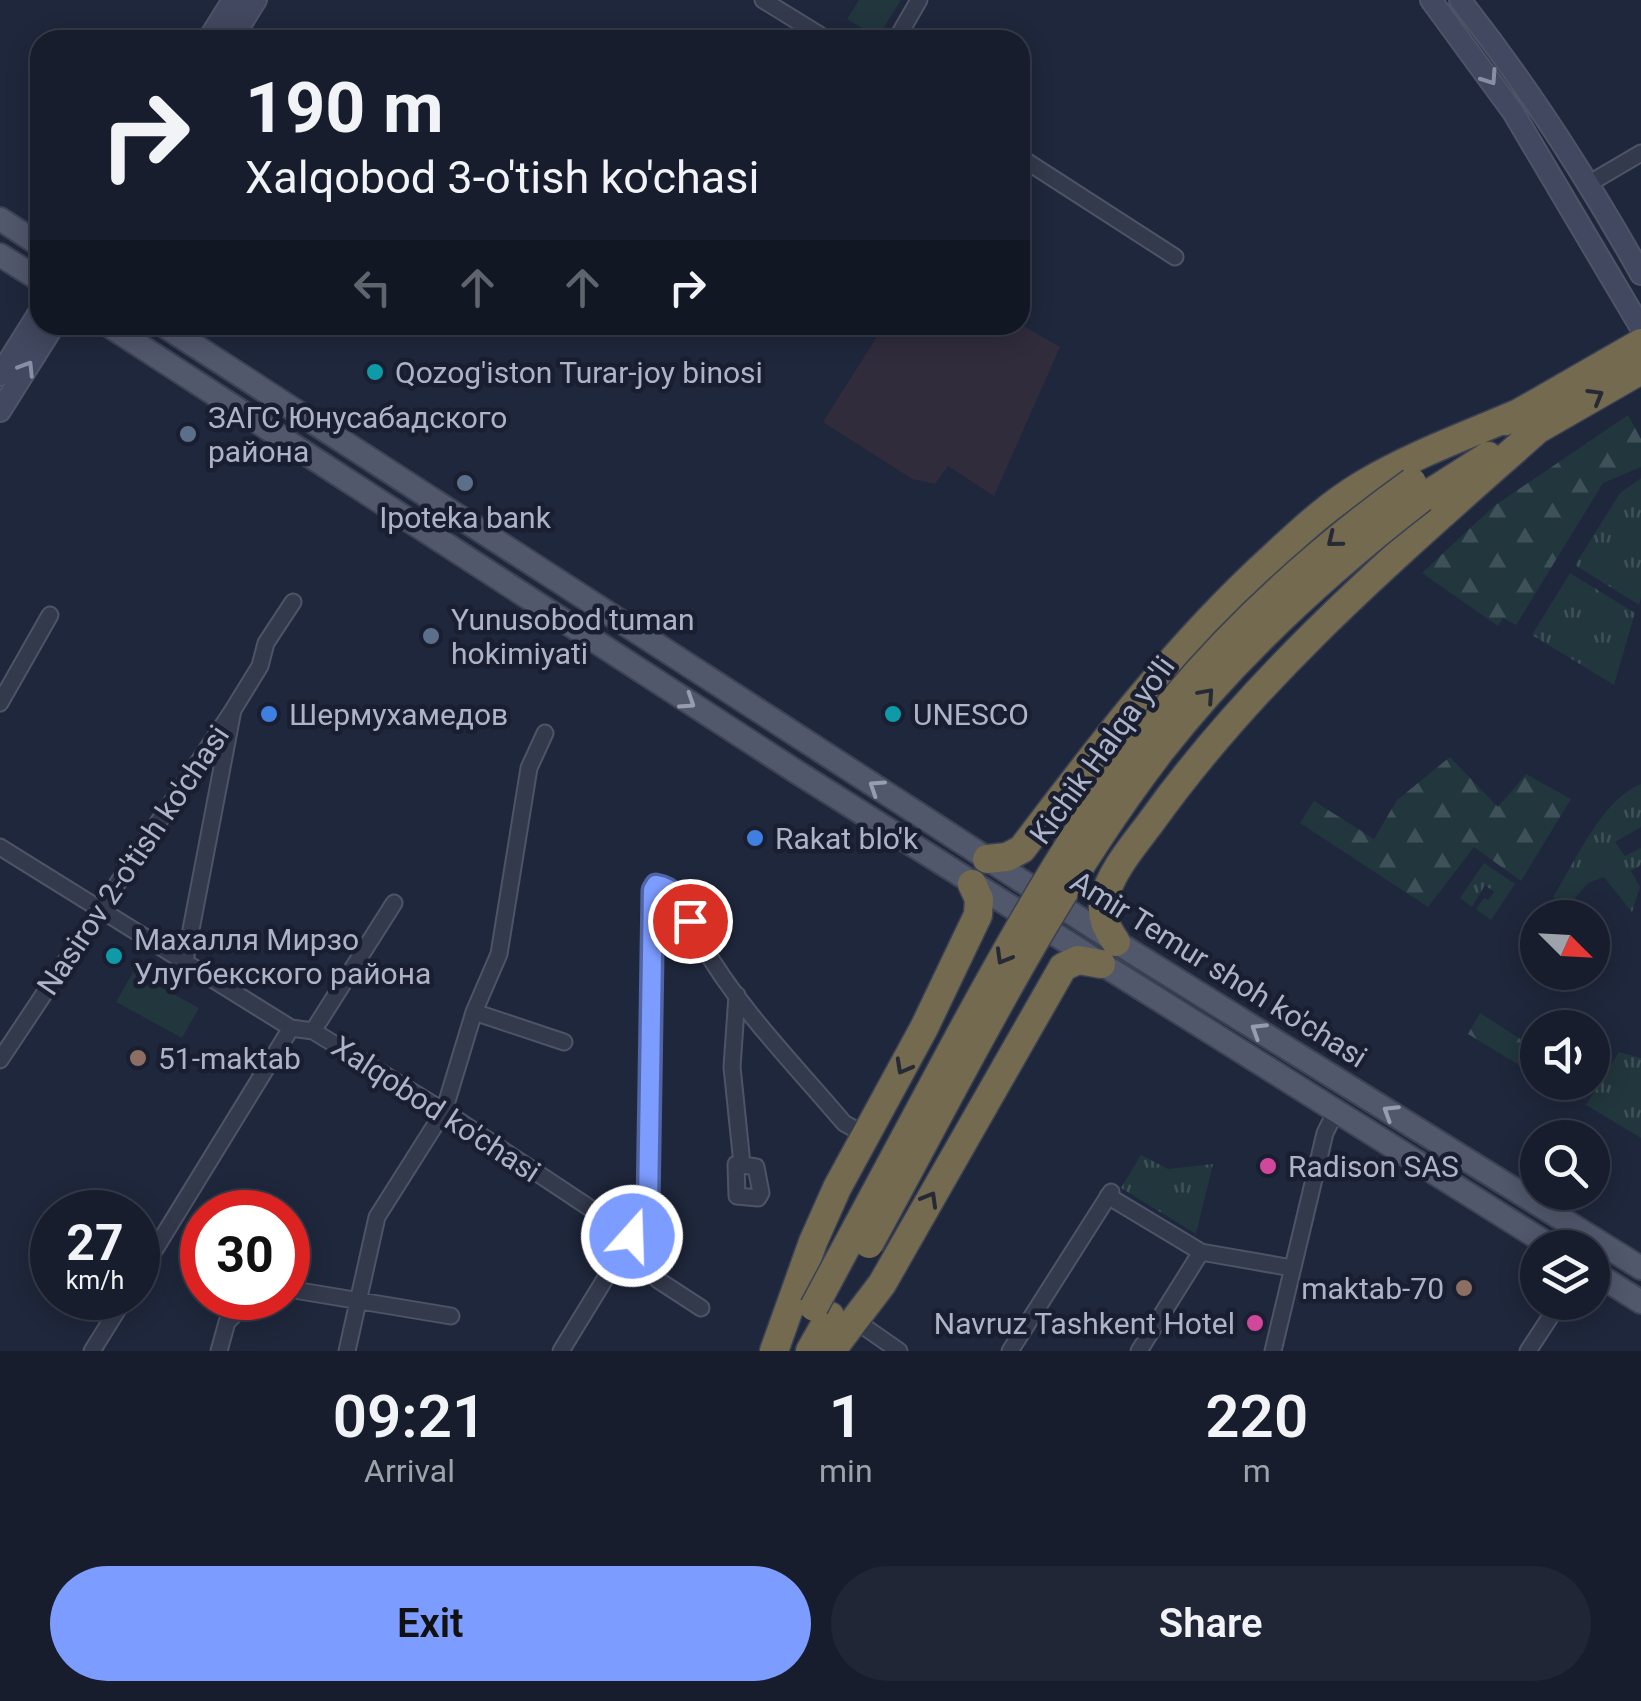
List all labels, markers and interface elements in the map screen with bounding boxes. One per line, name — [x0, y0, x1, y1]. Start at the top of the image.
text: 190 m — [245, 67, 444, 149]
one-way arrow — [1477, 67, 1496, 85]
icon: right — [80, 70, 210, 200]
text: Xalqobod 3-o'tish ko'chasi — [245, 151, 760, 204]
icon: left — [345, 260, 400, 315]
icon: ahead — [450, 260, 505, 315]
icon: ahead — [555, 260, 610, 315]
icon: right — [660, 260, 715, 315]
place label: Qozog'iston Turar-joy binosi — [395, 355, 763, 390]
one-way arrow — [15, 361, 34, 379]
marker: Qozog'iston Turar-joy binosi — [364, 361, 386, 383]
one-way arrow — [1586, 388, 1604, 408]
place label: ЗАГС Юнусабадского района — [208, 400, 507, 469]
marker: ЗАГС Юнусабадского района — [177, 423, 199, 445]
marker: Ipoteka bank — [454, 472, 476, 494]
place label: Ipoteka bank — [379, 500, 552, 535]
one-way arrow — [1327, 528, 1345, 546]
place label: Yunusobod tuman hokimiyati — [451, 602, 695, 671]
marker: Yunusobod tuman hokimiyati — [420, 625, 442, 647]
street label: Kichik Halqa yo'li — [1022, 649, 1182, 851]
one-way arrow — [1195, 688, 1213, 707]
one-way arrow — [677, 689, 695, 708]
place label: Шермухамедов — [289, 697, 508, 732]
place label: UNESCO — [913, 697, 1029, 732]
marker: Шермухамедов — [258, 703, 280, 725]
marker: UNESCO — [882, 703, 904, 725]
street label: Nasirov 2-o'tish ko'chasi — [30, 719, 236, 1001]
one-way arrow — [869, 781, 887, 800]
place label: Rakat blo'k — [775, 821, 919, 856]
marker: Rakat blo'k — [744, 827, 766, 849]
street label: Amir Temur shoh ko'chasi — [1065, 864, 1373, 1074]
pin — [648, 879, 733, 964]
icon: arrive — [663, 894, 718, 949]
north arrow — [1520, 900, 1610, 990]
map controls — [1520, 900, 1610, 1320]
place label: Махалля Мирзо Улугбекского района — [134, 922, 431, 991]
marker: Махалля Мирзо Улугбекского района — [103, 945, 125, 967]
one-way arrow — [996, 946, 1016, 964]
button: sound — [1520, 1010, 1610, 1100]
one-way arrow — [1251, 1023, 1269, 1042]
street label: Xalqobod ko'chasi — [325, 1029, 547, 1189]
place label: 51-maktab — [158, 1041, 301, 1076]
marker: 51-maktab — [127, 1047, 149, 1069]
one-way arrow — [895, 1056, 915, 1074]
one-way arrow — [1382, 1105, 1400, 1124]
button: search — [1520, 1120, 1610, 1210]
place label: Radison SAS — [1288, 1149, 1459, 1184]
marker: Radison SAS — [1257, 1155, 1279, 1177]
position arrow — [580, 1184, 684, 1288]
speed limit sign: 30 — [180, 1190, 310, 1320]
one-way arrow — [917, 1192, 937, 1210]
text: 27 — [66, 1214, 124, 1272]
button: layers — [1520, 1230, 1610, 1320]
text: km/h — [66, 1266, 124, 1295]
place label: maktab-70 — [1301, 1271, 1444, 1306]
marker: maktab-70 — [1453, 1277, 1475, 1299]
place label: Navruz Tashkent Hotel — [934, 1306, 1235, 1341]
marker: Navruz Tashkent Hotel — [1244, 1312, 1266, 1334]
text: 09:21 — [333, 1381, 486, 1452]
text: 1 — [829, 1381, 863, 1452]
text: 220 — [1205, 1381, 1308, 1452]
text: Arrival — [364, 1452, 455, 1490]
text: min — [819, 1452, 873, 1490]
text: m — [1243, 1452, 1271, 1490]
button: Exit — [50, 1566, 811, 1681]
button: Share — [831, 1566, 1591, 1681]

